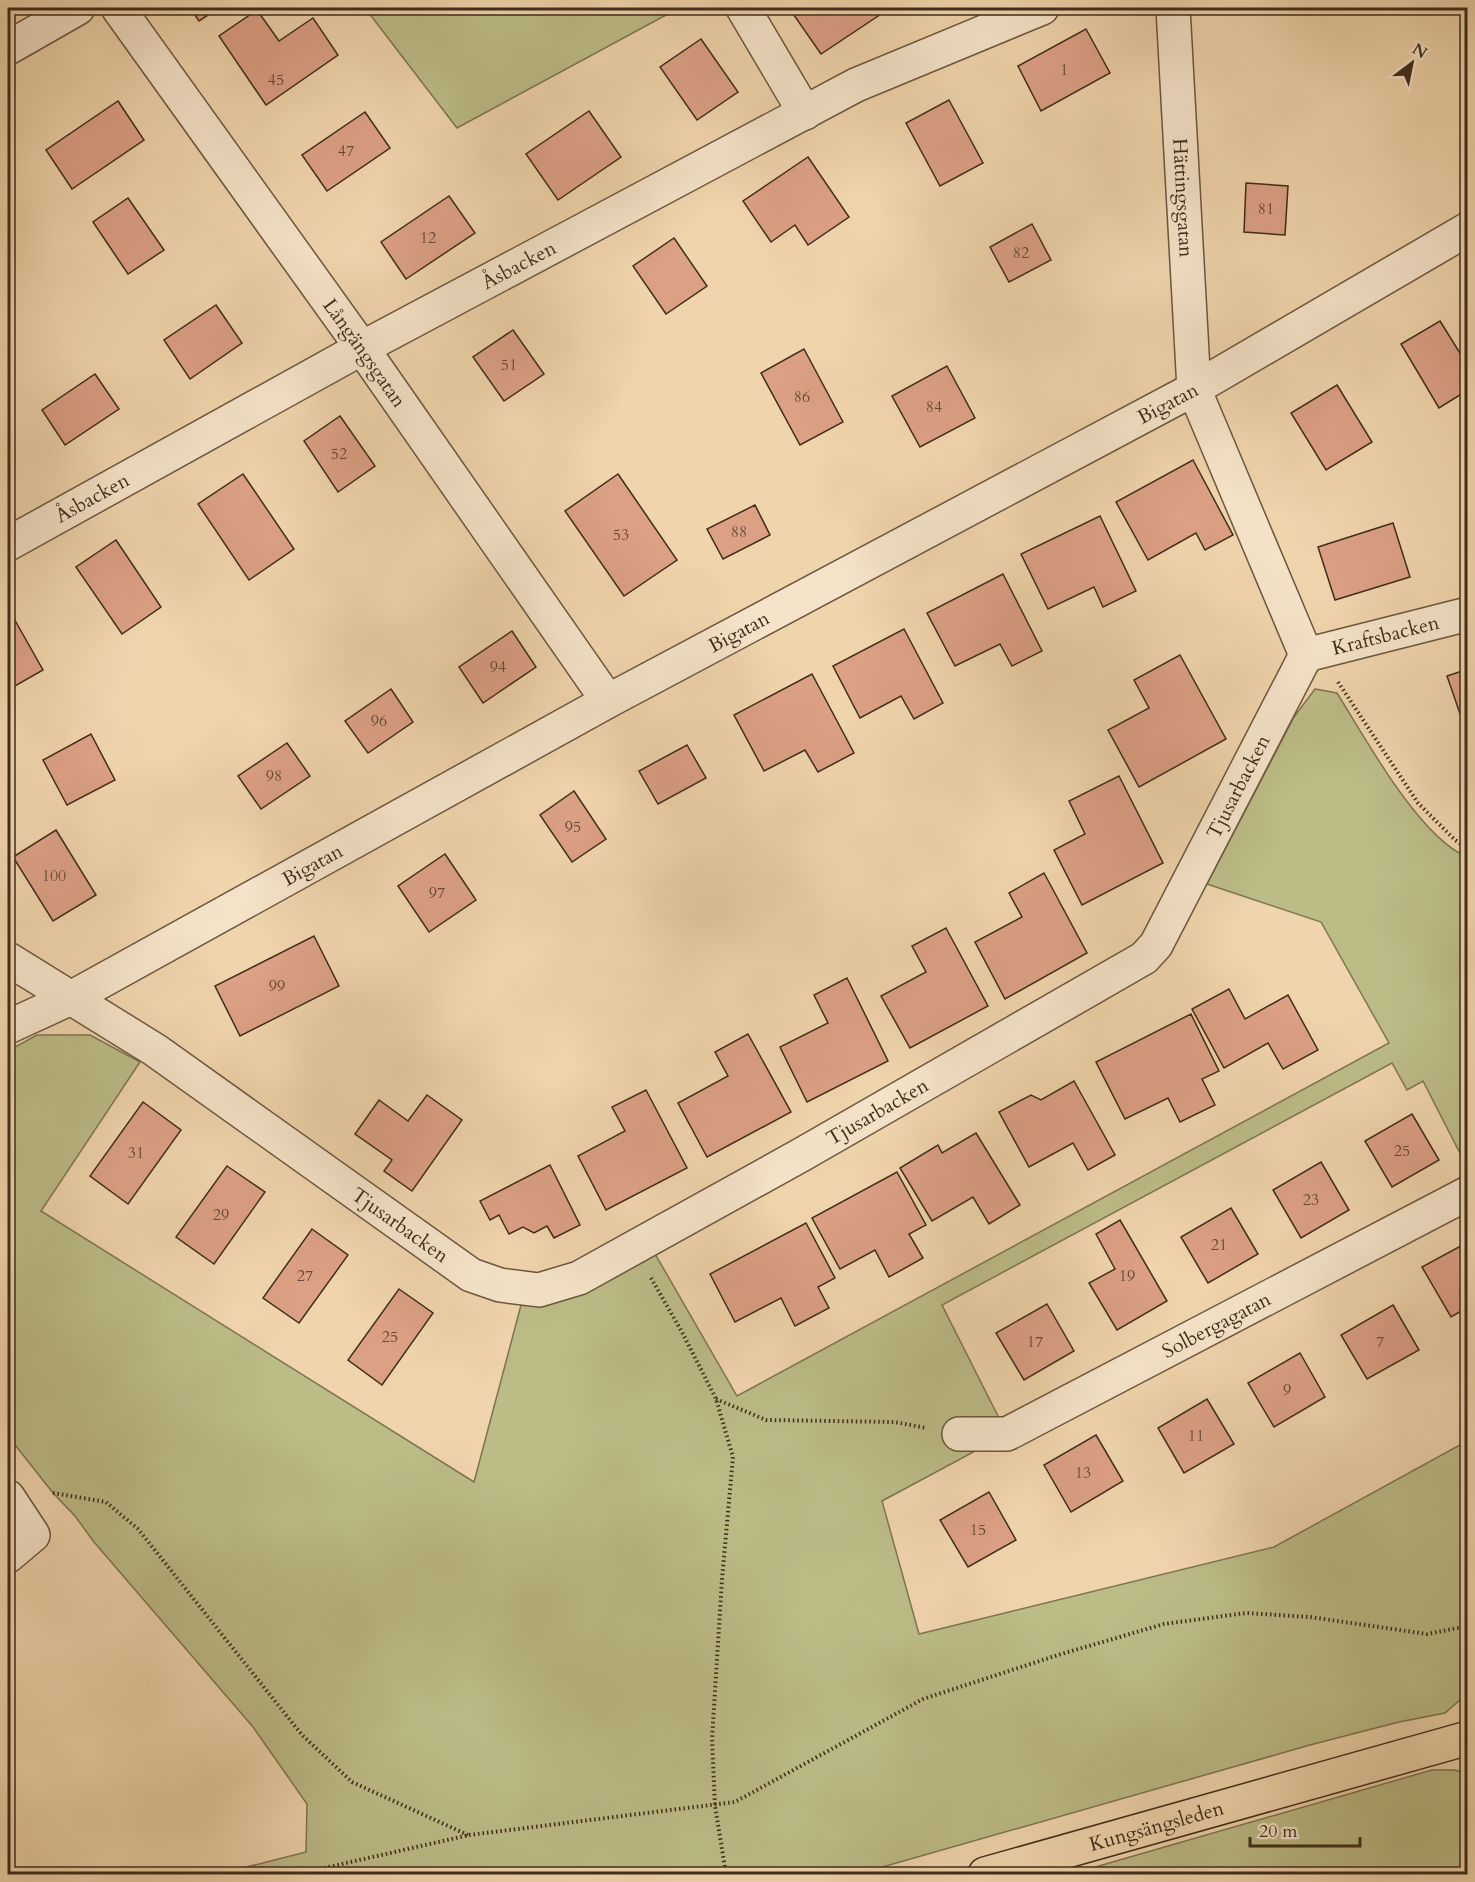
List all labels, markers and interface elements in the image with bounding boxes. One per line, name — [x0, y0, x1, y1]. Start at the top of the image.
north arrow — [1382, 33, 1442, 93]
text: N — [1408, 38, 1431, 64]
house number: 1 — [1060, 59, 1068, 81]
house number: 45 — [268, 69, 284, 91]
street label: Hättingsgatan — [1167, 137, 1200, 259]
house number: 47 — [338, 140, 354, 162]
house number: 81 — [1258, 198, 1274, 220]
house number: 12 — [420, 227, 436, 249]
street label: Åsbacken — [477, 233, 561, 296]
house number: 82 — [1013, 242, 1029, 264]
street label: Långängsgatan — [317, 293, 413, 413]
house number: 51 — [501, 354, 517, 376]
street label: Bigatan — [1132, 375, 1203, 430]
house number: 86 — [794, 386, 810, 408]
house number: 84 — [926, 396, 942, 418]
house number: 52 — [331, 443, 347, 465]
street label: Åsbacken — [50, 466, 134, 529]
house number: 88 — [731, 521, 747, 543]
house number: 53 — [613, 524, 629, 546]
street label: Bigatan — [703, 604, 774, 659]
street label: Kraftsbacken — [1329, 608, 1443, 661]
house number: 94 — [490, 656, 506, 678]
house number: 96 — [371, 710, 387, 732]
street label: Tjusarbacken — [1200, 729, 1276, 843]
house number: 98 — [266, 765, 282, 787]
house number: 95 — [565, 816, 581, 838]
street label: Bigatan — [277, 837, 348, 892]
house number: 100 — [42, 865, 66, 887]
house number: 97 — [429, 882, 445, 904]
house number: 99 — [269, 975, 285, 997]
street label: Tjusarbacken — [821, 1071, 934, 1151]
house number: 25 — [1394, 1140, 1410, 1162]
house number: 31 — [128, 1142, 144, 1164]
street label: Tjusarbacken — [346, 1181, 455, 1269]
house number: 23 — [1303, 1189, 1319, 1211]
house number: 29 — [213, 1204, 229, 1226]
house number: 21 — [1211, 1234, 1227, 1256]
house number: 27 — [297, 1265, 313, 1287]
house number: 19 — [1119, 1265, 1135, 1287]
street label: Solbergagatan — [1157, 1285, 1276, 1364]
house number: 25 — [382, 1326, 398, 1348]
house number: 17 — [1027, 1331, 1043, 1353]
house number: 7 — [1376, 1331, 1384, 1353]
house number: 9 — [1283, 1379, 1291, 1401]
house number: 11 — [1188, 1425, 1204, 1447]
house number: 13 — [1075, 1462, 1091, 1484]
house number: 15 — [970, 1519, 986, 1541]
street label: Kungsängsleden — [1086, 1794, 1227, 1858]
scale bar — [1250, 1810, 1360, 1848]
text: 20 m — [1259, 1819, 1298, 1844]

